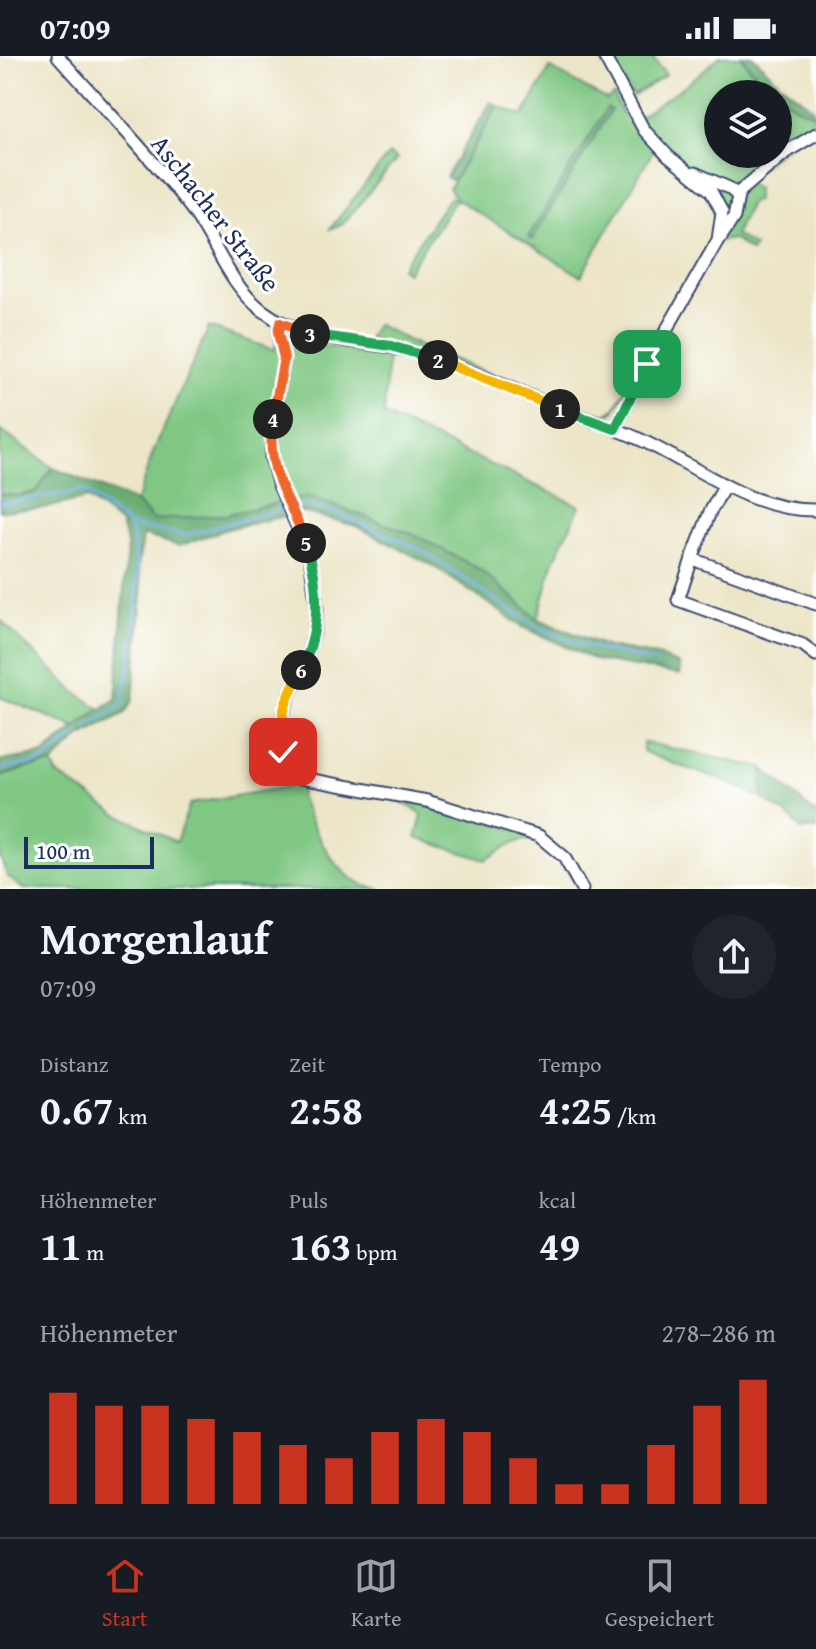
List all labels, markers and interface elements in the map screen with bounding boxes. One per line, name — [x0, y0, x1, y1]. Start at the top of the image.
text: 07:09 — [40, 6, 111, 50]
map controls — [704, 80, 792, 168]
button: layers — [704, 80, 792, 168]
street label: Aschacher Straße — [142, 126, 290, 300]
pin: 3 — [290, 314, 330, 354]
text: 3 — [304, 318, 316, 350]
pin — [613, 330, 681, 398]
pin: 2 — [418, 340, 458, 380]
icon: arrive — [625, 342, 669, 386]
text: 2 — [432, 344, 444, 376]
pin: 1 — [540, 389, 580, 429]
text: 1 — [554, 393, 566, 425]
pin: 4 — [253, 399, 293, 439]
text: 4 — [267, 403, 279, 435]
pin: 5 — [286, 523, 326, 563]
text: 5 — [300, 527, 312, 559]
pin: 6 — [281, 650, 321, 690]
text: 6 — [295, 654, 307, 686]
pin — [249, 718, 317, 786]
icon: check — [261, 730, 305, 774]
scale bar — [24, 833, 154, 869]
text: 100 m — [36, 835, 91, 867]
text: Morgenlauf — [40, 906, 269, 970]
button: share — [692, 915, 776, 999]
text: 07:09 — [40, 968, 96, 1007]
text: Distanz — [40, 1048, 108, 1080]
text: Zeit — [289, 1048, 325, 1080]
text: Tempo — [539, 1048, 602, 1080]
text: 0.67 — [40, 1080, 113, 1139]
text: 2:58 — [289, 1080, 363, 1139]
text: 4:25 — [539, 1080, 612, 1139]
text: km — [113, 1100, 147, 1132]
text: /km — [612, 1100, 657, 1132]
text: Höhenmeter — [40, 1184, 156, 1216]
text: Puls — [289, 1184, 328, 1216]
text: kcal — [539, 1184, 576, 1216]
text: 11 — [40, 1216, 81, 1275]
text: 163 — [289, 1216, 352, 1275]
text: 49 — [539, 1216, 580, 1275]
text: m — [81, 1236, 104, 1268]
text: bpm — [352, 1236, 398, 1268]
text: Höhenmeter — [40, 1313, 177, 1352]
text: 278–286 m — [662, 1313, 776, 1352]
tab: Start — [102, 1554, 147, 1634]
tab: Karte — [351, 1554, 401, 1634]
tab: Gespeichert — [605, 1554, 714, 1634]

